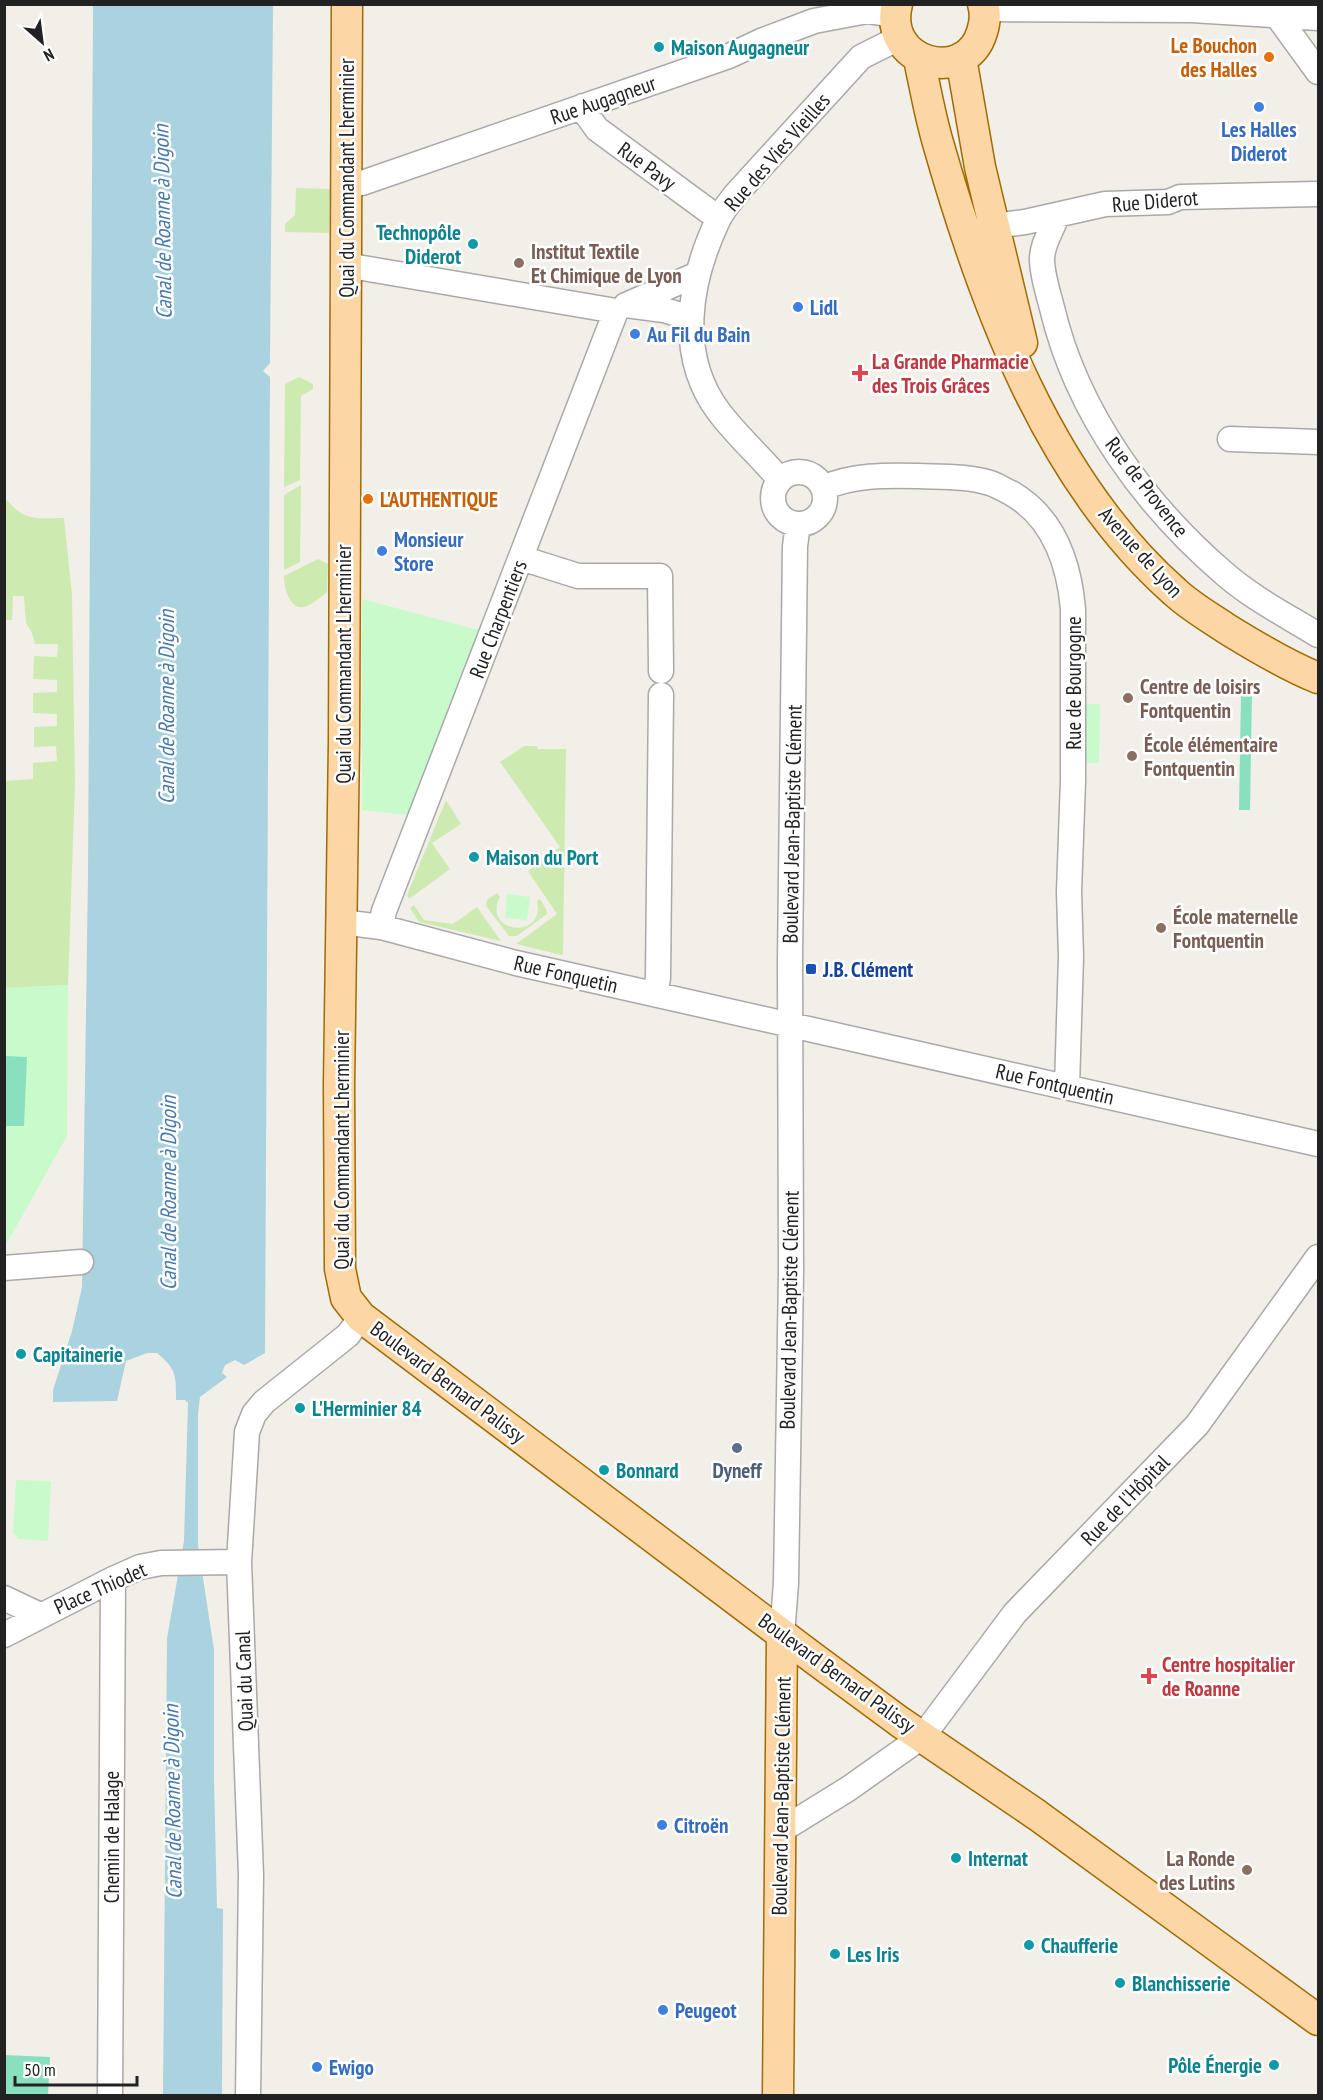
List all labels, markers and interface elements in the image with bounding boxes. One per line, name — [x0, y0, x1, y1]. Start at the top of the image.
north arrow — [12, 12, 72, 72]
place label: Le Bouchon des Halles — [1171, 32, 1257, 83]
place label: Maison Augagneur — [671, 34, 810, 61]
marker: Maison Augagneur — [652, 40, 666, 54]
text: N — [41, 44, 58, 66]
marker: Le Bouchon des Halles — [1262, 50, 1276, 64]
street label: Quai du Commandant Lherminier — [333, 58, 360, 298]
street label: Rue Augagneur — [547, 69, 660, 131]
street label: Rue des Vies Vieilles — [718, 87, 836, 217]
marker: Les Halles Diderot — [1252, 100, 1266, 114]
place label: Les Halles Diderot — [1221, 116, 1297, 167]
water label: Canal de Roanne à Digoin — [146, 123, 178, 319]
street label: Rue Pavy — [612, 136, 682, 196]
street label: Rue Diderot — [1111, 184, 1199, 218]
place label: Technopôle Diderot — [376, 219, 461, 270]
marker: Technopôle Diderot — [466, 237, 480, 251]
place label: Institut Textile Et Chimique de Lyon — [531, 238, 682, 289]
marker: Institut Textile Et Chimique de Lyon — [512, 256, 526, 270]
place label: Lidl — [810, 294, 839, 321]
marker: Lidl — [791, 300, 805, 314]
place label: Au Fil du Bain — [646, 321, 750, 348]
marker: Au Fil du Bain — [628, 327, 642, 341]
place label: La Grande Pharmacie des Trois Grâces — [872, 348, 1029, 399]
marker: La Grande Pharmacie des Trois Grâces — [853, 366, 867, 380]
street label: Rue de Provence — [1099, 431, 1195, 543]
place label: L'AUTHENTIQUE — [380, 486, 498, 513]
marker: L'AUTHENTIQUE — [361, 492, 375, 506]
street label: Avenue de Lyon — [1093, 501, 1189, 603]
place label: Monsieur Store — [394, 526, 464, 577]
street label: Quai du Commandant Lherminier — [330, 544, 357, 784]
marker: Monsieur Store — [375, 544, 389, 558]
street label: Rue Charpentiers — [463, 556, 533, 682]
water label: Canal de Roanne à Digoin — [152, 608, 180, 804]
street label: Rue de Bourgogne — [1060, 616, 1087, 750]
place label: Centre de loisirs Fontquentin — [1140, 673, 1260, 724]
marker: Centre de loisirs Fontquentin — [1121, 691, 1135, 705]
street label: Boulevard Jean-Baptiste Clément — [776, 704, 808, 944]
place label: École élémentaire Fontquentin — [1144, 731, 1278, 782]
marker: École élémentaire Fontquentin — [1125, 749, 1139, 763]
place label: Maison du Port — [486, 844, 598, 871]
marker: Maison du Port — [467, 850, 481, 864]
place label: École maternelle Fontquentin — [1173, 903, 1298, 954]
marker: École maternelle Fontquentin — [1154, 921, 1168, 935]
street label: Rue Fonquetin — [511, 949, 621, 999]
place label: J.B. Clément — [822, 956, 913, 983]
marker: J.B. Clément — [804, 962, 818, 976]
street label: Quai du Commandant Lherminier — [328, 1030, 355, 1270]
street label: Rue Fontquentin — [993, 1057, 1117, 1111]
water label: Canal de Roanne à Digoin — [154, 1094, 182, 1290]
street label: Boulevard Jean-Baptiste Clément — [773, 1190, 805, 1430]
street label: Boulevard Bernard Palissy — [365, 1315, 531, 1449]
place label: Capitainerie — [33, 1341, 123, 1368]
marker: Capitainerie — [14, 1347, 28, 1361]
place label: L'Herminier 84 — [312, 1395, 422, 1422]
marker: L'Herminier 84 — [293, 1401, 307, 1415]
marker: Dyneff — [730, 1441, 744, 1455]
street label: Rue de l'Hôpital — [1075, 1449, 1175, 1551]
place label: Bonnard — [616, 1457, 679, 1484]
place label: Dyneff — [712, 1457, 763, 1484]
marker: Bonnard — [597, 1463, 611, 1477]
street label: Place Thiodet — [50, 1556, 151, 1620]
street label: Boulevard Bernard Palissy — [753, 1607, 921, 1739]
street label: Quai du Canal — [229, 1630, 259, 1732]
place label: Centre hospitalier de Roanne — [1162, 1651, 1296, 1702]
marker: Centre hospitalier de Roanne — [1140, 1667, 1158, 1685]
street label: Boulevard Jean-Baptiste Clément — [765, 1676, 797, 1916]
water label: Canal de Roanne à Digoin — [156, 1703, 188, 1899]
street label: Chemin de Halage — [98, 1771, 125, 1903]
place label: Citroën — [674, 1812, 728, 1839]
marker: Citroën — [655, 1818, 669, 1832]
place label: Internat — [968, 1845, 1028, 1872]
place label: La Ronde des Lutins — [1159, 1845, 1235, 1896]
marker: Internat — [949, 1851, 963, 1865]
marker: La Ronde des Lutins — [1240, 1863, 1254, 1877]
place label: Chaufferie — [1041, 1932, 1118, 1959]
marker: Chaufferie — [1022, 1938, 1036, 1952]
place label: Les Iris — [847, 1941, 899, 1968]
marker: Les Iris — [828, 1947, 842, 1961]
place label: Blanchisserie — [1132, 1970, 1231, 1997]
marker: Blanchisserie — [1113, 1976, 1127, 1990]
place label: Peugeot — [675, 1997, 737, 2024]
marker: Peugeot — [656, 2003, 670, 2017]
scale bar — [15, 2049, 136, 2087]
place label: Pôle Énergie — [1168, 2052, 1262, 2079]
place label: Ewigo — [329, 2054, 374, 2081]
text: 50 m — [24, 2058, 56, 2081]
marker: Pôle Énergie — [1267, 2058, 1281, 2072]
marker: Ewigo — [310, 2060, 324, 2074]

